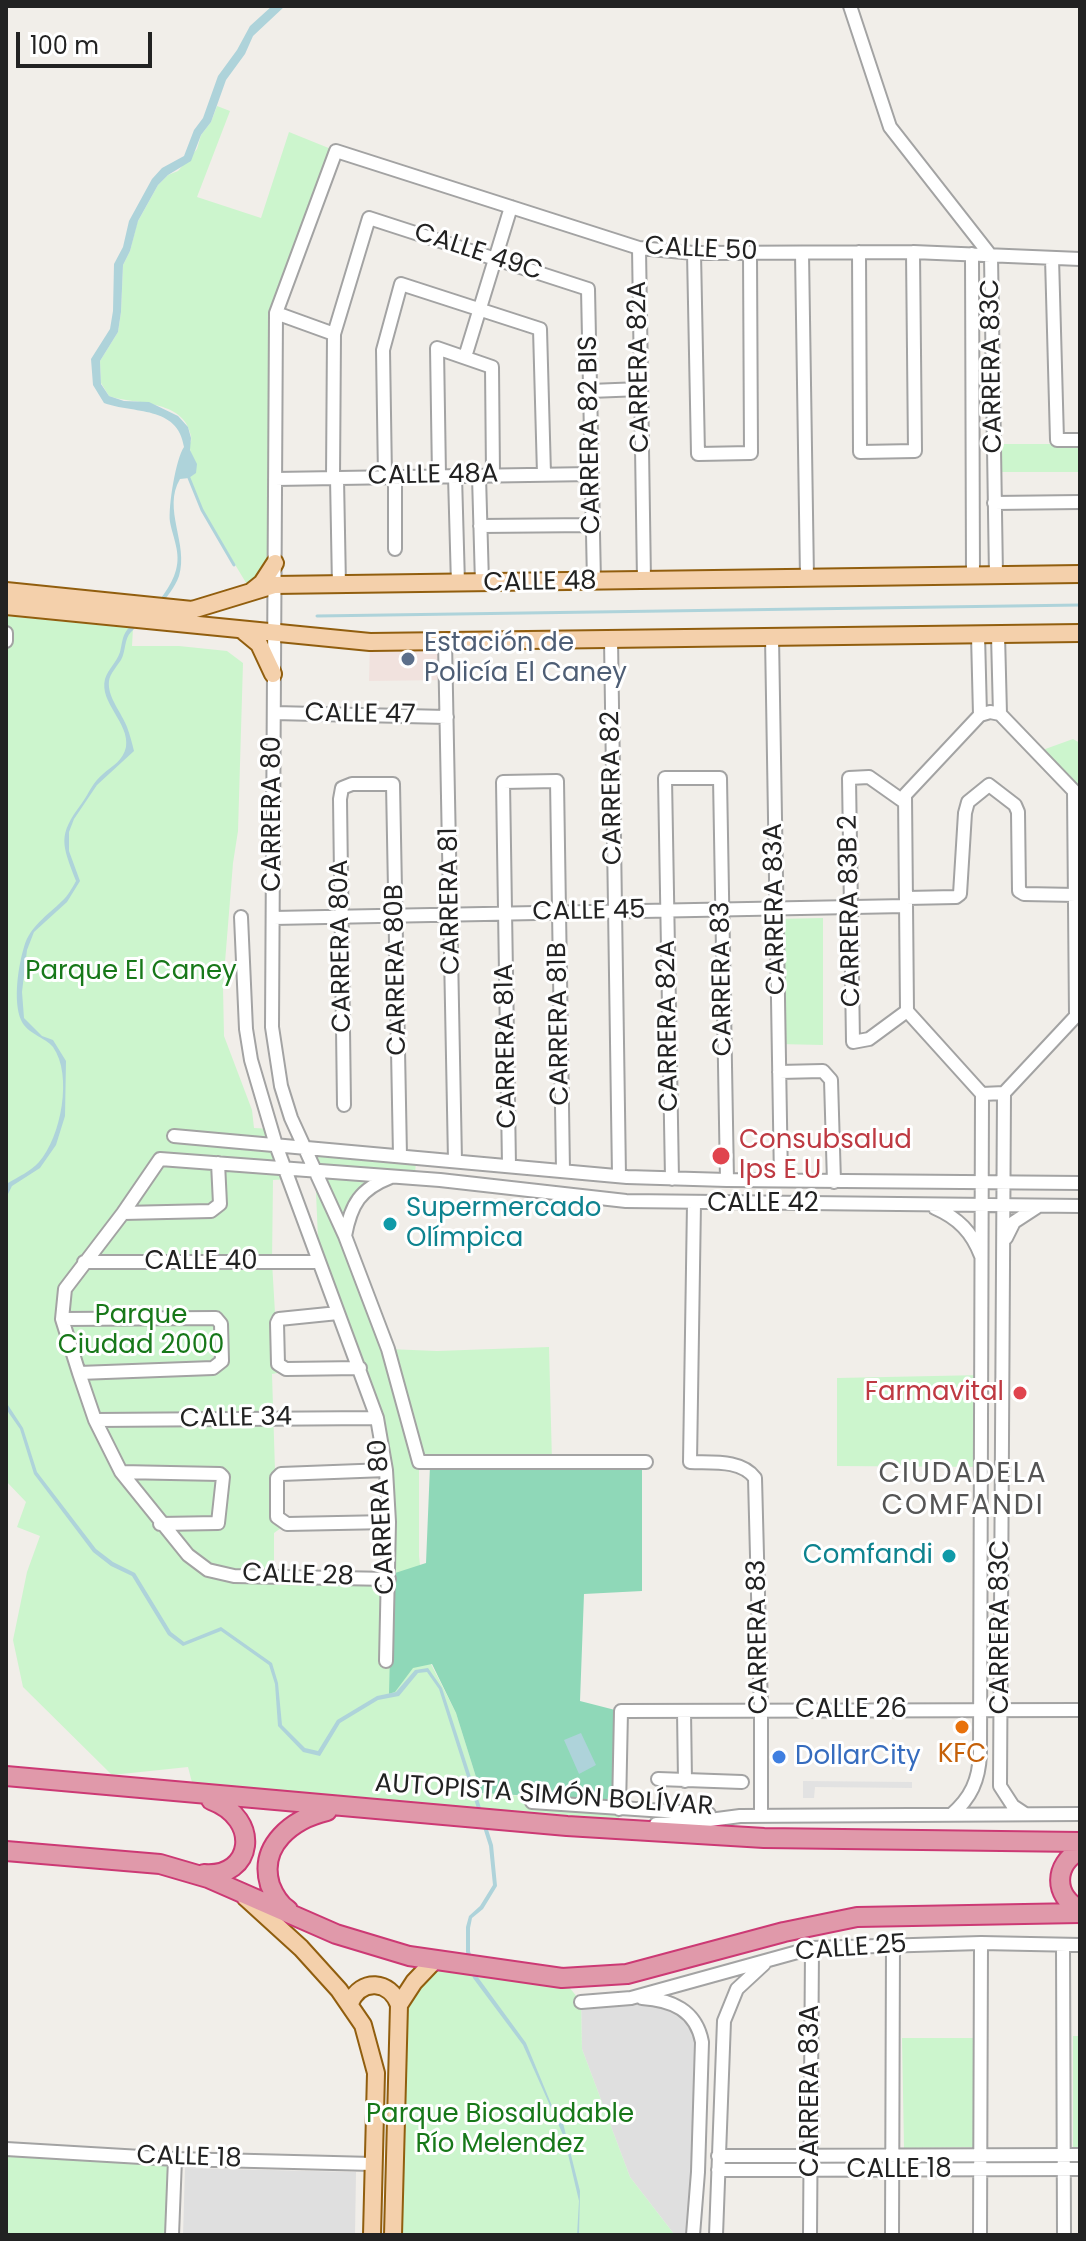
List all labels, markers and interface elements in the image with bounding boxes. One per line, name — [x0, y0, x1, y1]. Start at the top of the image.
scale bar — [20, 16, 156, 66]
text: 100 m — [30, 29, 99, 62]
street label: CALLE 49C — [410, 218, 546, 288]
street label: CALLE 50 — [644, 231, 758, 269]
street label: CARRERA 83C — [976, 278, 1010, 454]
street label: CARRERA 82A — [623, 281, 657, 453]
street label: CARRERA 82 BIS — [574, 335, 608, 535]
street label: CALLE 48A — [367, 459, 499, 493]
street label: CALLE 48 — [483, 566, 597, 600]
place label: Estación de Policía El Caney — [424, 628, 627, 690]
marker: Estación de Policía El Caney — [399, 650, 417, 668]
street label: CALLE 47 — [304, 698, 416, 732]
street label: CARRERA 82 — [596, 711, 630, 865]
street label: CARRERA 80 — [257, 736, 289, 892]
street label: CARRERA 83B 2 — [834, 815, 868, 1007]
street label: CARRERA 83A — [759, 823, 793, 995]
street label: CARRERA 81 — [434, 827, 468, 975]
street label: CARRERA 80A — [325, 859, 359, 1033]
street label: CARRERA 80B — [380, 884, 414, 1056]
street label: CALLE 45 — [532, 895, 646, 929]
street label: CARRERA 83 — [706, 901, 740, 1057]
street label: CARRERA 82A — [652, 940, 686, 1112]
street label: CARRERA 81B — [543, 942, 577, 1106]
park label: Parque El Caney — [25, 956, 237, 988]
street label: CARRERA 81A — [490, 963, 524, 1129]
place label: Consubsalud Ips E U — [739, 1125, 912, 1186]
marker: Consubsalud Ips E U — [710, 1145, 732, 1167]
street label: CALLE 42 — [707, 1188, 819, 1220]
place label: Supermercado Olímpica — [406, 1193, 601, 1254]
marker: Supermercado Olímpica — [381, 1215, 399, 1233]
street label: CALLE 40 — [144, 1246, 258, 1278]
park label: Parque Ciudad 2000 — [58, 1300, 224, 1362]
place label: Farmavital — [865, 1377, 1004, 1409]
marker: Farmavital — [1011, 1384, 1029, 1402]
street label: CALLE 34 — [180, 1402, 292, 1436]
street label: CARRERA 80 — [363, 1439, 403, 1595]
district label: CIUDADELA COMFANDI — [878, 1458, 1048, 1524]
place label: Comfandi — [803, 1540, 933, 1572]
street label: CARRERA 83C — [985, 1540, 1017, 1714]
marker: Comfandi — [940, 1547, 958, 1565]
street label: CALLE 28 — [242, 1558, 354, 1594]
street label: CARRERA 83 — [742, 1559, 776, 1715]
street label: CALLE 26 — [795, 1694, 907, 1726]
marker: KFC — [953, 1718, 971, 1736]
place label: KFC — [938, 1739, 986, 1771]
place label: DollarCity — [795, 1741, 921, 1773]
marker: DollarCity — [770, 1748, 788, 1766]
street label: AUTOPISTA SIMÓN BOLÍVAR — [374, 1769, 714, 1823]
street label: CALLE 25 — [794, 1930, 908, 1968]
street label: CARRERA 83A — [795, 2005, 827, 2177]
park label: Parque Biosaludable Río Melendez — [366, 2099, 634, 2160]
street label: CALLE 18 — [136, 2141, 242, 2175]
street label: CALLE 18 — [846, 2154, 952, 2186]

